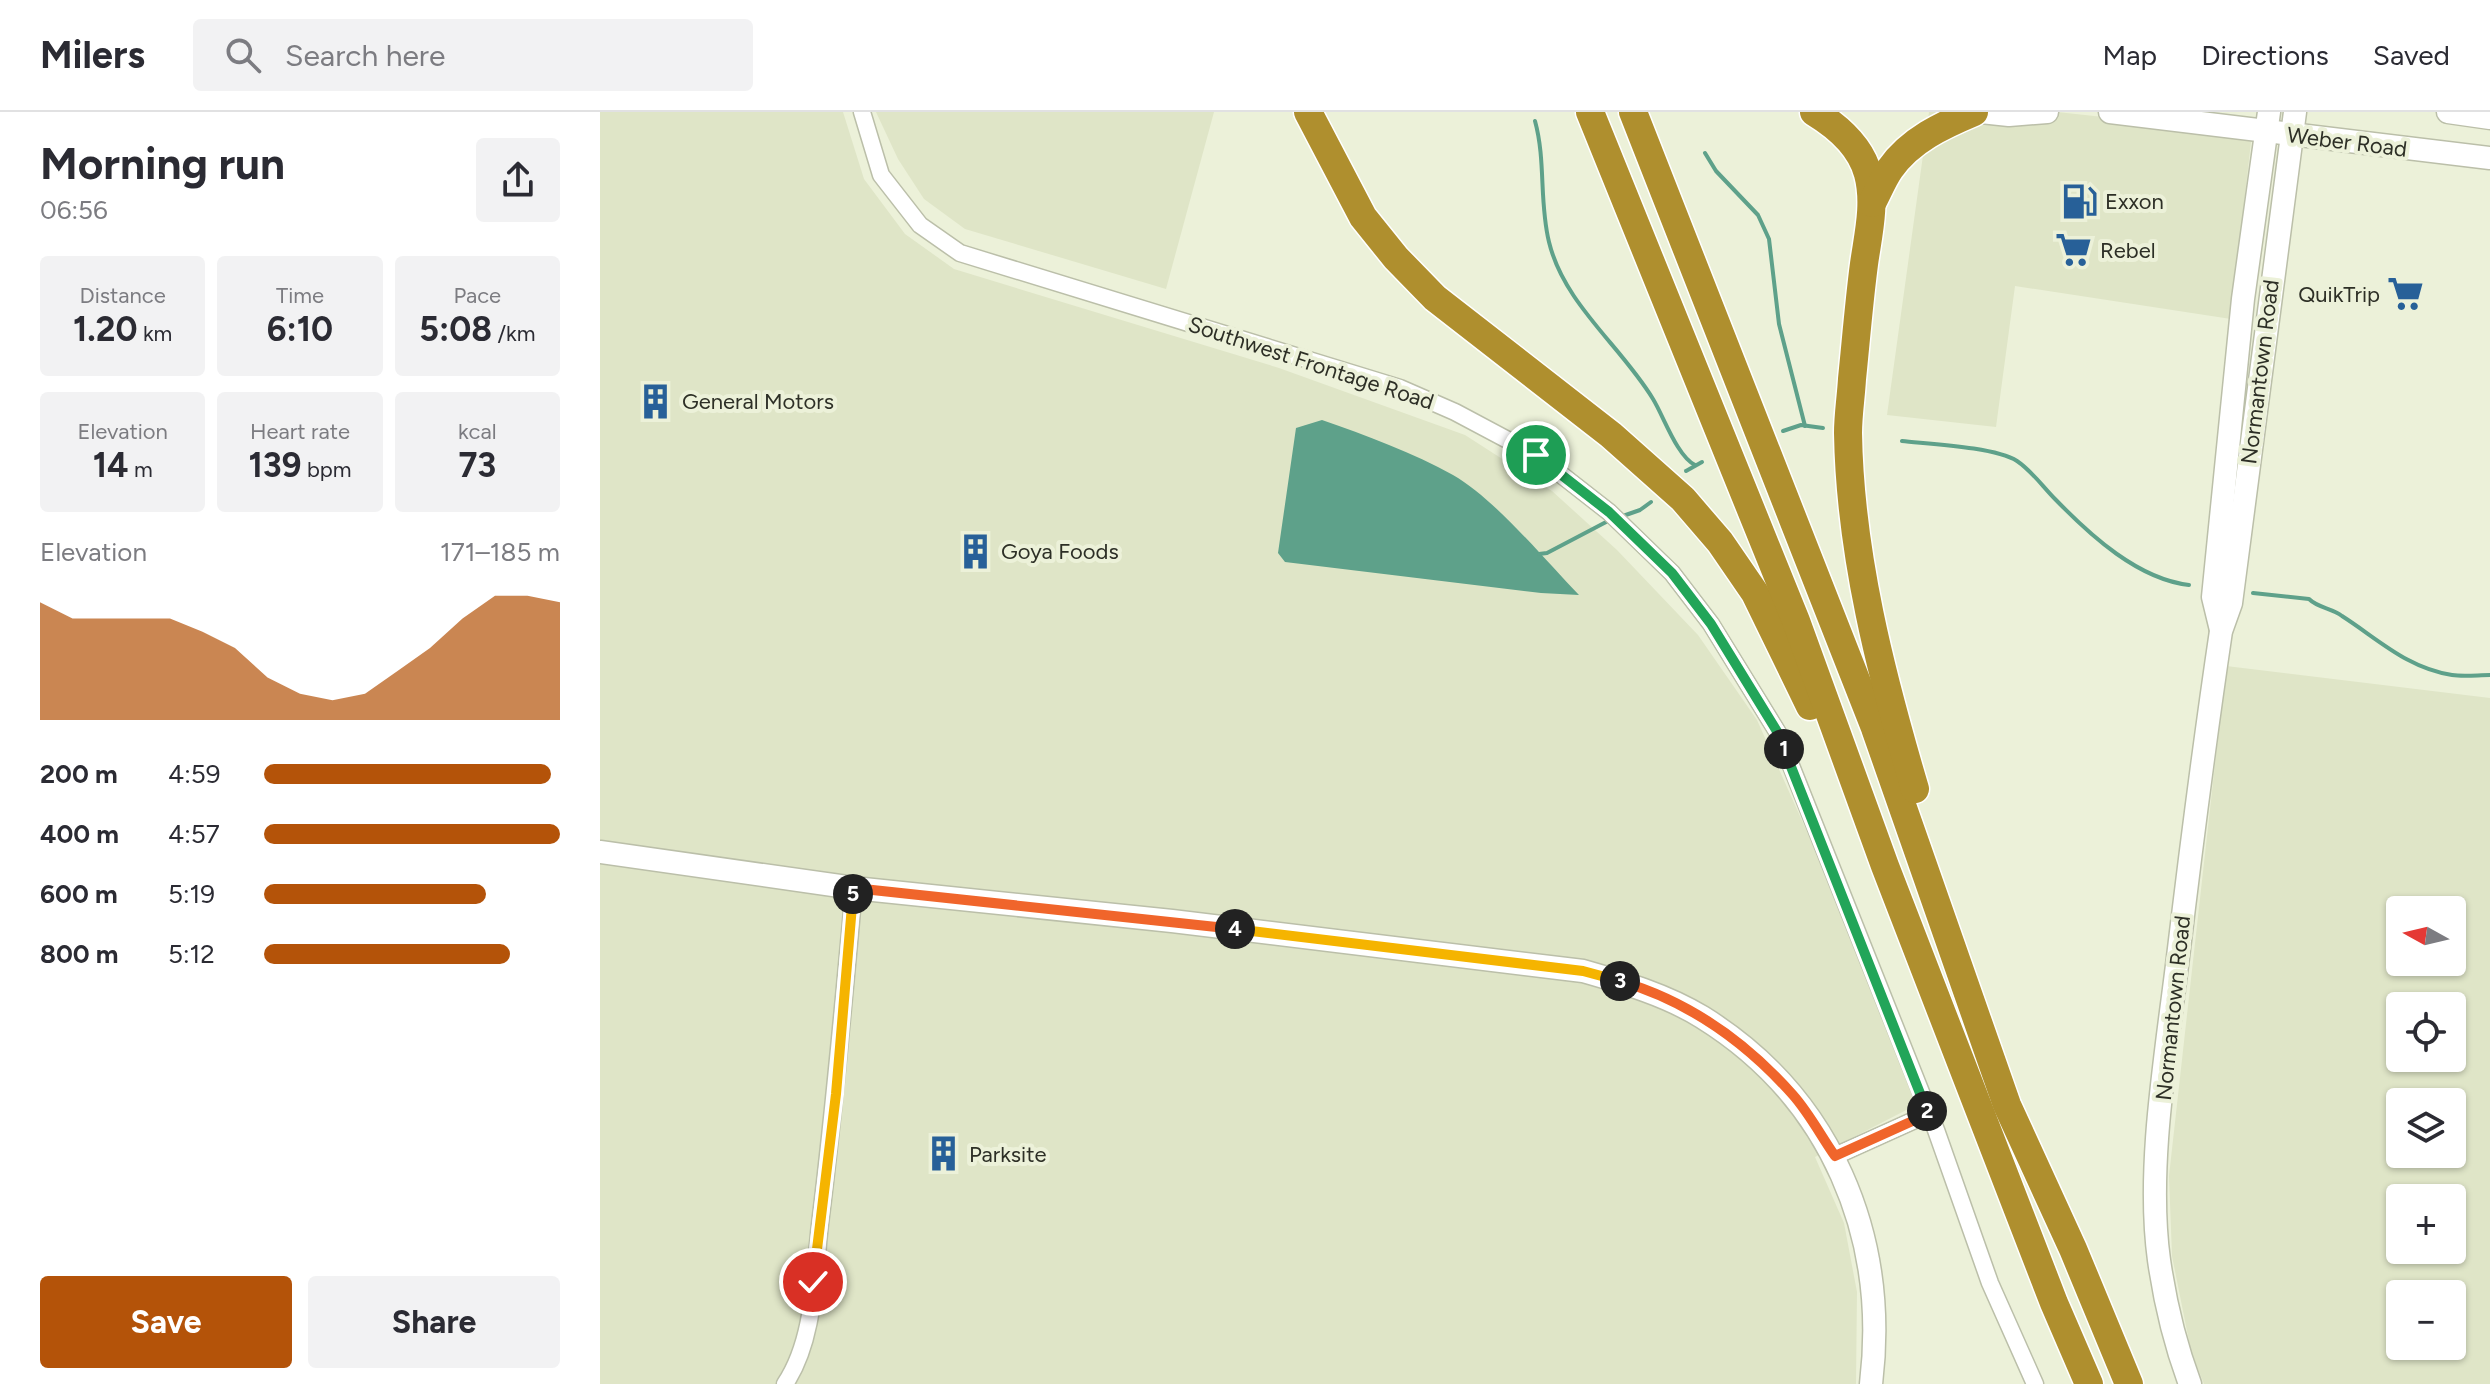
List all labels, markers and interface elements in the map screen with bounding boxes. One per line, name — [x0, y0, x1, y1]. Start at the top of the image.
search box — [193, 19, 753, 91]
text: Milers — [40, 32, 145, 78]
icon: search — [221, 33, 265, 77]
text: Search here — [285, 37, 445, 74]
text: Map — [2103, 38, 2157, 72]
text: Directions — [2201, 38, 2329, 72]
text: Saved — [2373, 38, 2450, 72]
street label: Weber Road — [2285, 121, 2409, 163]
text: Morning run — [40, 137, 285, 190]
button: share — [476, 138, 560, 222]
fuel station icon: Exxon — [2060, 182, 2098, 220]
place label: Exxon — [2105, 188, 2164, 215]
text: 06:56 — [40, 194, 108, 226]
supermarket icon: Rebel — [2055, 231, 2093, 269]
place label: Rebel — [2100, 237, 2156, 264]
supermarket icon: QuikTrip — [2387, 275, 2425, 313]
street label: Normantown Road — [2235, 278, 2285, 466]
place label: QuikTrip — [2298, 281, 2380, 308]
text: Distance — [80, 282, 166, 309]
text: Time — [276, 282, 324, 309]
text: Pace — [453, 282, 501, 309]
text: 1.20 — [73, 309, 138, 350]
text: 6:10 — [267, 309, 333, 350]
text: 5:08 — [419, 309, 492, 350]
street label: Southwest Frontage Road — [1185, 311, 1437, 415]
text: km — [138, 320, 172, 347]
text: /km — [492, 320, 535, 347]
building icon: General Motors — [637, 382, 675, 420]
place label: General Motors — [682, 388, 834, 415]
text: Elevation — [77, 418, 168, 445]
text: Heart rate — [250, 418, 350, 445]
text: kcal — [458, 418, 497, 445]
pin — [1502, 421, 1570, 489]
icon: arrive — [1514, 433, 1558, 477]
text: 14 — [93, 445, 129, 486]
text: 139 — [248, 445, 301, 486]
text: 73 — [458, 445, 496, 486]
text: m — [129, 456, 153, 483]
text: bpm — [301, 456, 352, 483]
building icon: Goya Foods — [956, 532, 994, 570]
text: Elevation — [40, 536, 147, 568]
text: 171–185 m — [440, 536, 560, 568]
place label: Goya Foods — [1001, 538, 1119, 565]
pin: 1 — [1764, 729, 1804, 769]
text: 1 — [1779, 735, 1789, 762]
text: 200 m — [40, 758, 118, 790]
text: 4:59 — [168, 758, 220, 790]
text: 400 m — [40, 818, 119, 850]
text: 4:57 — [168, 818, 220, 850]
pin: 5 — [833, 874, 873, 914]
text: 600 m — [40, 878, 118, 910]
text: 5:19 — [168, 878, 215, 910]
text: 5 — [847, 880, 859, 907]
north arrow — [2386, 896, 2466, 976]
map controls — [2386, 896, 2466, 1360]
pin: 4 — [1215, 909, 1255, 949]
street label: Normantown Road — [2150, 914, 2196, 1102]
text: 4 — [1228, 915, 1242, 942]
text: 800 m — [40, 938, 118, 970]
text: 5:12 — [168, 938, 215, 970]
pin: 3 — [1600, 961, 1640, 1001]
text: 3 — [1614, 967, 1626, 994]
button: locate — [2386, 992, 2466, 1072]
button: layers — [2386, 1088, 2466, 1168]
pin: 2 — [1907, 1091, 1947, 1131]
text: 2 — [1921, 1097, 1933, 1124]
building icon: Parksite — [924, 1135, 962, 1173]
place label: Parksite — [969, 1141, 1046, 1168]
button: + — [2386, 1184, 2466, 1264]
pin — [779, 1248, 847, 1316]
icon: check — [791, 1260, 835, 1304]
button: Save — [40, 1276, 292, 1368]
button: Share — [308, 1276, 560, 1368]
button: − — [2386, 1280, 2466, 1360]

